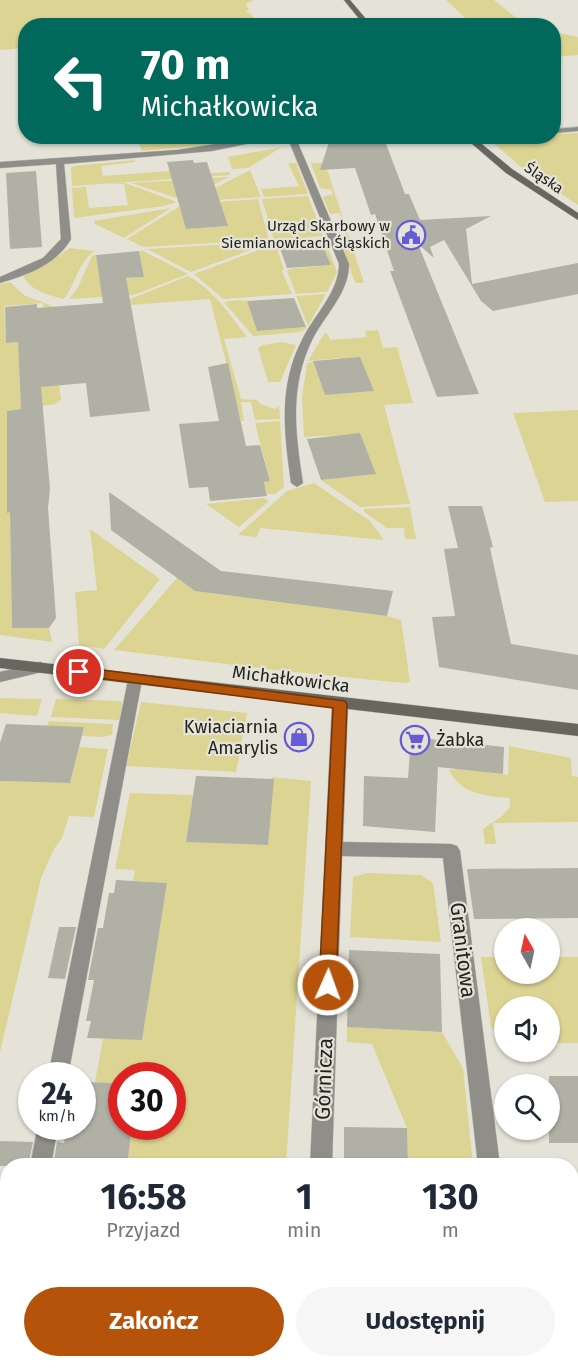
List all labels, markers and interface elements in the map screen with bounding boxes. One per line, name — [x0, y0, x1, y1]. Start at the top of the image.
text: 70 m — [141, 40, 230, 90]
icon: left — [42, 42, 120, 120]
text: Michałkowicka — [141, 91, 319, 123]
street label: Śląska — [521, 158, 567, 198]
place label: Urząd Skarbowy w Siemianowicach Śląskich — [221, 217, 390, 252]
public building icon: Urząd Skarbowy w Siemianowicach Śląskich — [395, 219, 427, 251]
pin — [53, 646, 104, 697]
icon: arrive — [62, 655, 95, 688]
street label: Michałkowicka — [231, 661, 351, 697]
place label: Kwiaciarnia Amarylis — [184, 716, 278, 759]
shop icon: Kwiaciarnia Amarylis — [283, 721, 315, 753]
supermarket icon: Żabka — [399, 724, 431, 756]
place label: Żabka — [436, 729, 484, 751]
street label: Granitowa — [444, 901, 482, 999]
north arrow — [494, 918, 560, 984]
map controls — [494, 918, 560, 1140]
position arrow — [296, 953, 360, 1017]
button: sound — [494, 996, 560, 1062]
street label: Górnicza — [310, 1037, 338, 1121]
speed limit sign: 30 — [108, 1062, 186, 1140]
button: search — [494, 1074, 560, 1140]
text: 24 — [41, 1076, 73, 1112]
text: km/h — [38, 1107, 76, 1125]
text: 16:58 — [100, 1175, 187, 1219]
text: 1 — [296, 1175, 313, 1219]
text: 130 — [422, 1175, 479, 1219]
text: Przyjazd — [106, 1218, 181, 1242]
text: min — [287, 1218, 322, 1242]
text: m — [442, 1218, 459, 1242]
button: Zakończ — [24, 1287, 284, 1356]
button: Udostępnij — [296, 1287, 555, 1356]

